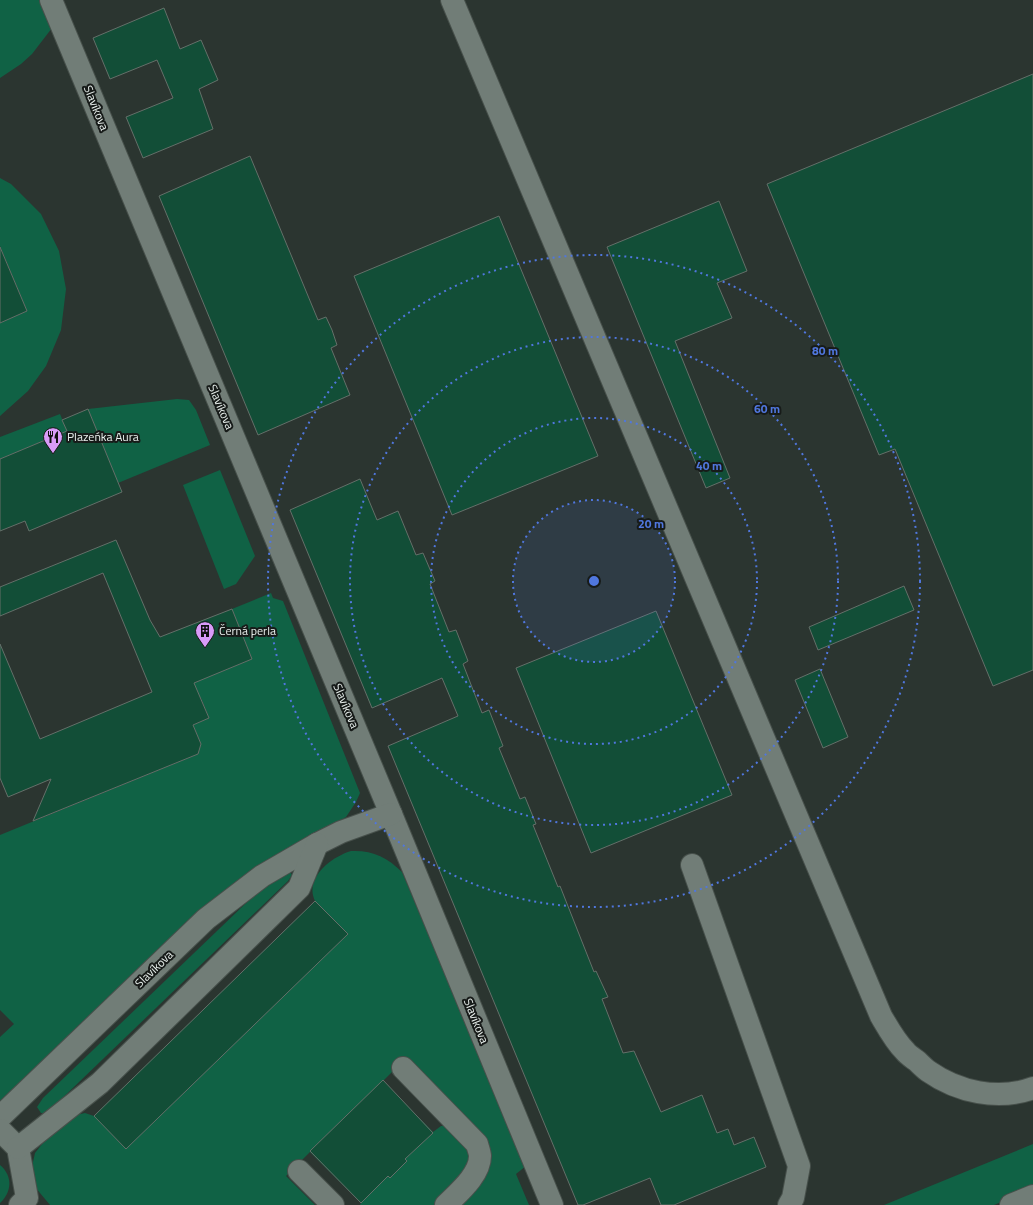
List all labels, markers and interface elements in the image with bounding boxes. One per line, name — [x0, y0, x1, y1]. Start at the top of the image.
street label: Slavíkova — [79, 82, 114, 133]
text: 80 m — [812, 341, 838, 360]
street label: Slavíkova — [203, 381, 239, 432]
text: 60 m — [754, 399, 780, 418]
restaurant icon: Plazeńka Aura — [42, 426, 64, 454]
place label: Plazeńka Aura — [67, 427, 139, 446]
text: 40 m — [696, 456, 722, 475]
text: 20 m — [638, 514, 664, 533]
centre of rings — [587, 574, 601, 588]
building icon: Černá perla — [194, 620, 216, 648]
place label: Černá perla — [219, 621, 276, 640]
street label: Slavíkova — [328, 680, 364, 731]
street label: Slavíkova — [130, 945, 177, 992]
street label: Slavíkova — [459, 995, 494, 1046]

